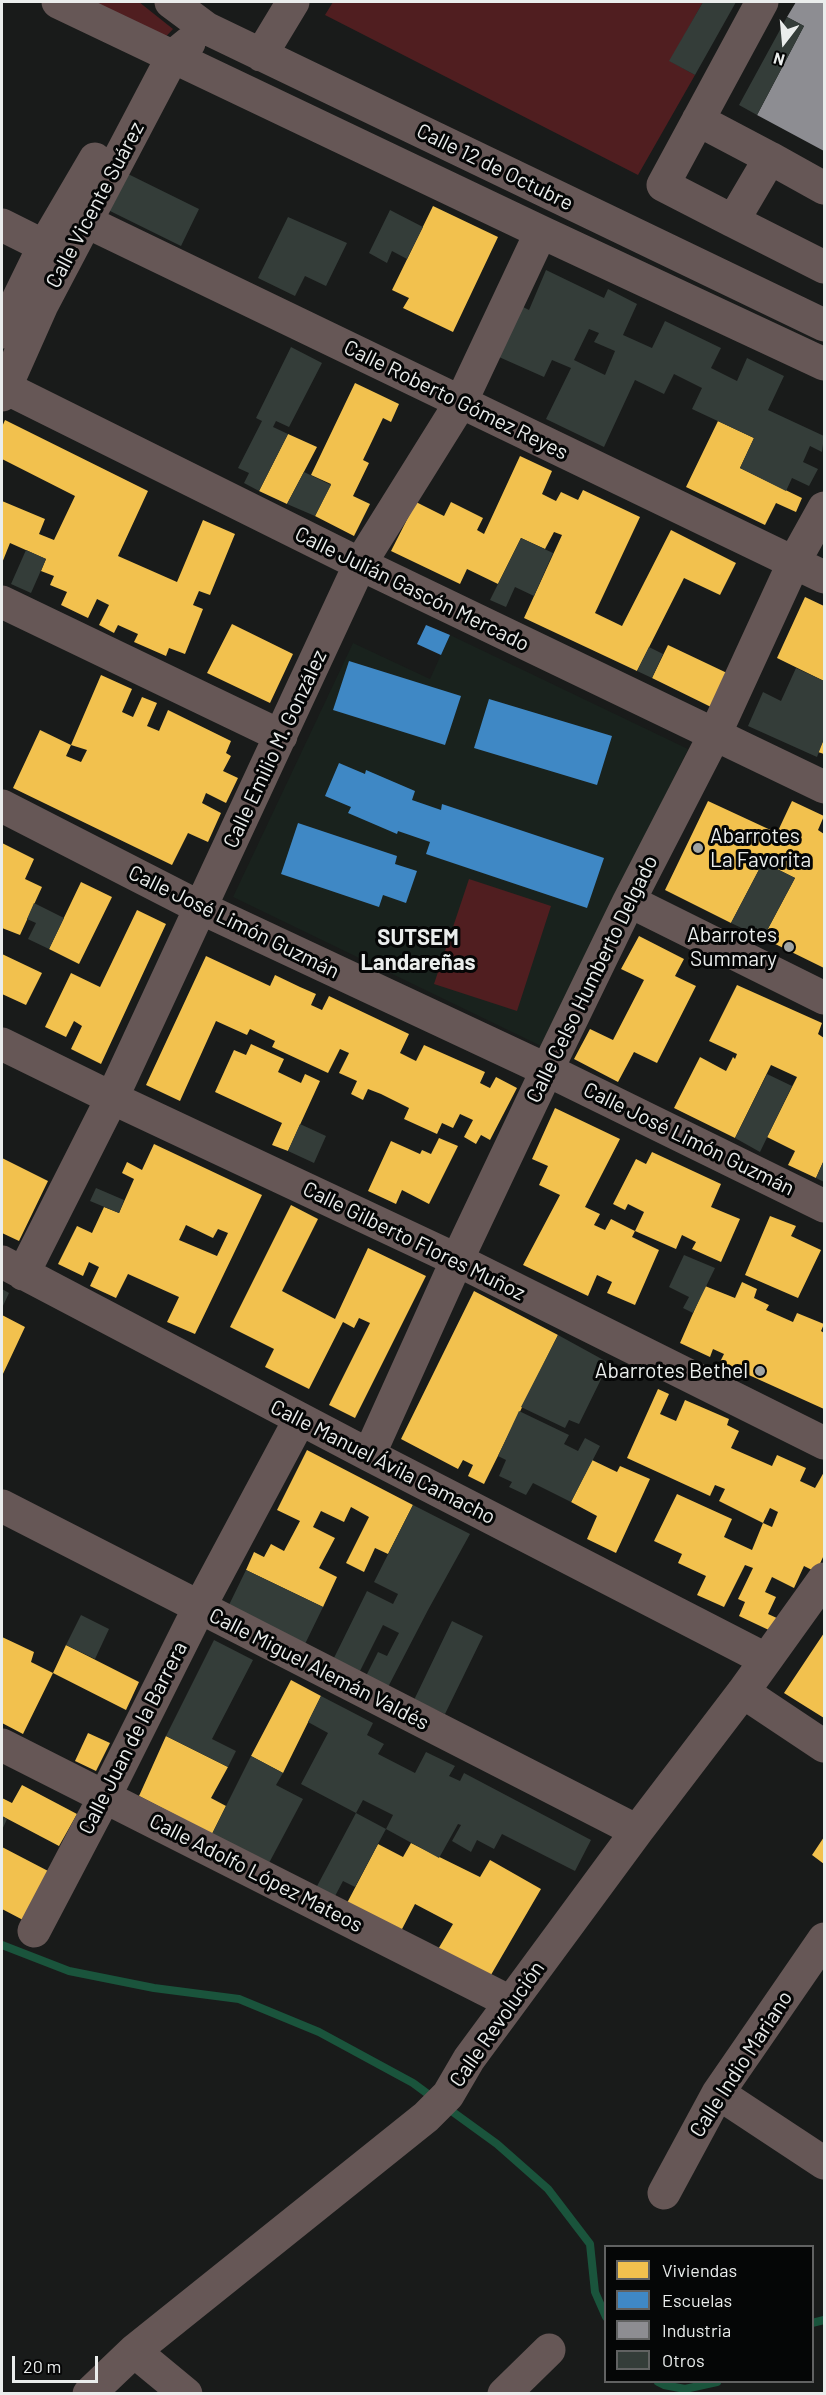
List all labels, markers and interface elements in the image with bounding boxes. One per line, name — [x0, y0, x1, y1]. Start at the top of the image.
north arrow — [754, 12, 814, 72]
text: N — [771, 49, 787, 70]
street label: Calle Vicente Suárez — [41, 118, 149, 292]
street label: Calle 12 de Octubre — [413, 118, 577, 216]
street label: Calle Roberto Gómez Reyes — [340, 335, 572, 465]
street label: Calle Julián Gascón Mercado — [291, 521, 533, 657]
street label: Calle Emilio M. González — [218, 646, 332, 852]
place label: Abarrotes La Favorita — [710, 823, 811, 873]
marker: Abarrotes La Favorita — [691, 841, 705, 855]
street label: Calle Celso Humberto Delgado — [521, 851, 663, 1107]
street label: Calle José Limón Guzmán — [124, 860, 344, 984]
place label: Abarrotes Summary — [687, 922, 777, 972]
district label: SUTSEM Landareñas — [360, 925, 476, 976]
marker: Abarrotes Summary — [782, 940, 796, 954]
street label: Calle José Limón Guzmán — [579, 1077, 799, 1201]
street label: Calle Gilberto Flores Muñoz — [299, 1176, 529, 1306]
place label: Abarrotes Bethel — [595, 1358, 748, 1384]
marker: Abarrotes Bethel — [753, 1364, 767, 1378]
street label: Calle Manuel Ávila Camacho — [266, 1394, 500, 1530]
street label: Calle Miguel Alemán Valdés — [205, 1603, 433, 1735]
street label: Calle Juan de la Barrera — [73, 1637, 193, 1839]
street label: Calle Adolfo López Mateos — [145, 1808, 367, 1938]
street label: Calle Revolución — [444, 1956, 550, 2092]
street label: Calle Indio Mariano — [684, 1986, 798, 2142]
legend — [604, 2245, 814, 2383]
text: Viviendas — [662, 2259, 737, 2281]
text: Escuelas — [662, 2289, 732, 2311]
text: Industria — [662, 2319, 731, 2341]
scale bar — [15, 2344, 100, 2382]
text: Otros — [662, 2349, 705, 2371]
text: 20 m — [23, 2355, 61, 2377]

